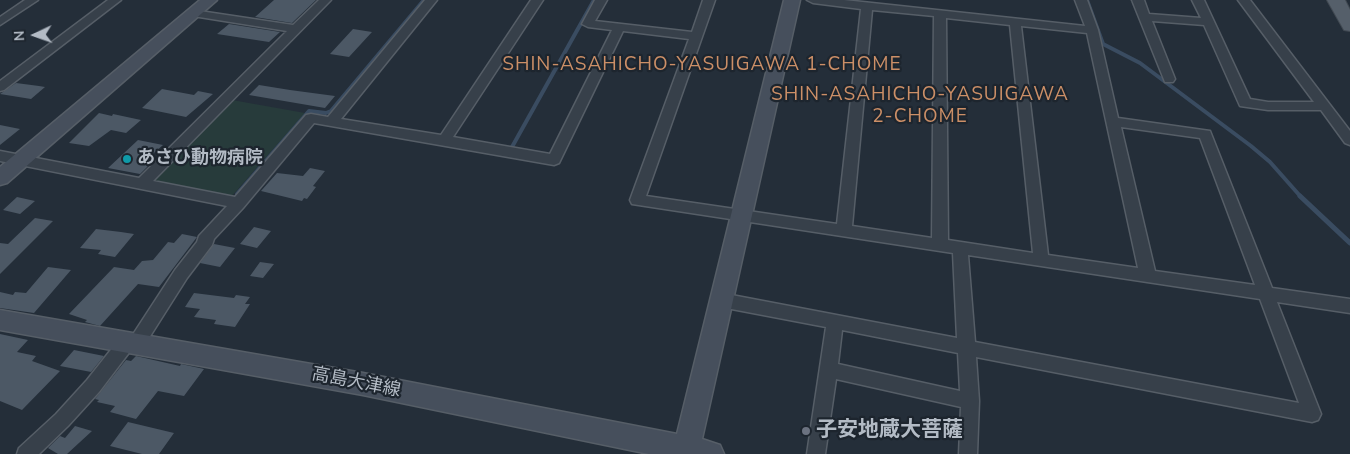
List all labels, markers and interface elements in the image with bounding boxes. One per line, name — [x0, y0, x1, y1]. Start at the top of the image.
north arrow — [10, 10, 60, 60]
text: N — [10, 30, 29, 42]
district label: SHIN-ASAHICHO-YASUIGAWA 1-CHOME — [498, 54, 906, 76]
district label: SHIN-ASAHICHO-YASUIGAWA 2-CHOME — [768, 84, 1072, 128]
place label: あさひ動物病院 — [137, 148, 263, 170]
marker: あさひ動物病院 — [121, 153, 133, 165]
street label: 高島大津線 — [310, 364, 402, 402]
place label: 子安地蔵大菩薩 — [816, 418, 963, 444]
marker: 子安地蔵大菩薩 — [800, 425, 812, 437]

